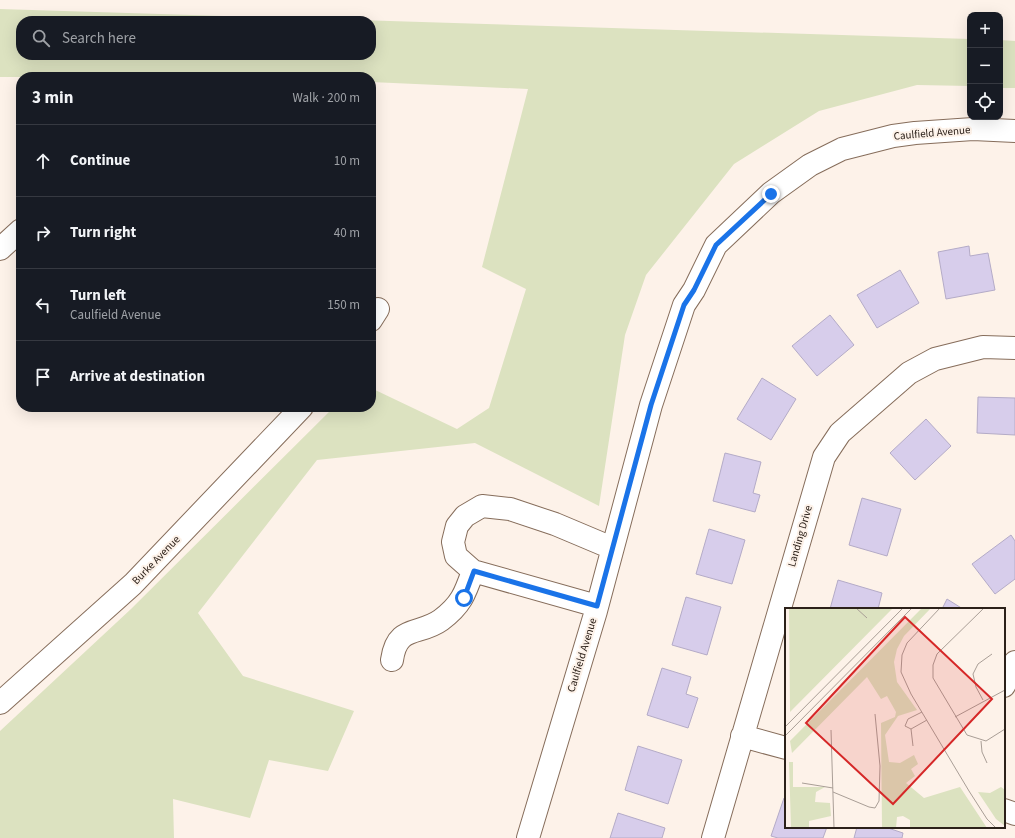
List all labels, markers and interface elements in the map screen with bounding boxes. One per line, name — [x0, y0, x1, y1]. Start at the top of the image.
map controls — [967, 12, 1003, 120]
button: + — [967, 12, 1003, 48]
search box — [16, 16, 376, 60]
icon: search — [30, 27, 52, 49]
text: Search here — [62, 28, 136, 49]
button: − — [967, 48, 1003, 84]
button: locate — [967, 84, 1003, 120]
text: 3 min — [32, 86, 73, 110]
text: Walk · 200 m — [292, 89, 360, 107]
street label: Caulfield Avenue — [893, 122, 972, 144]
icon: ahead — [32, 150, 54, 172]
text: Continue — [70, 150, 130, 171]
text: 10 m — [334, 152, 360, 170]
route end — [762, 185, 780, 203]
icon: right — [32, 222, 54, 244]
text: Turn right — [70, 222, 136, 243]
text: 40 m — [334, 224, 360, 242]
text: Turn left — [70, 285, 126, 306]
icon: left — [32, 294, 54, 316]
text: 150 m — [327, 296, 360, 314]
text: Caulfield Avenue — [70, 306, 161, 324]
icon: arrive — [32, 366, 54, 388]
text: Arrive at destination — [70, 366, 205, 387]
street label: Landing Drive — [784, 503, 816, 569]
street label: Burke Avenue — [129, 532, 184, 588]
route start — [455, 589, 473, 607]
inset map — [785, 608, 1005, 828]
street label: Caulfield Avenue — [564, 615, 601, 694]

